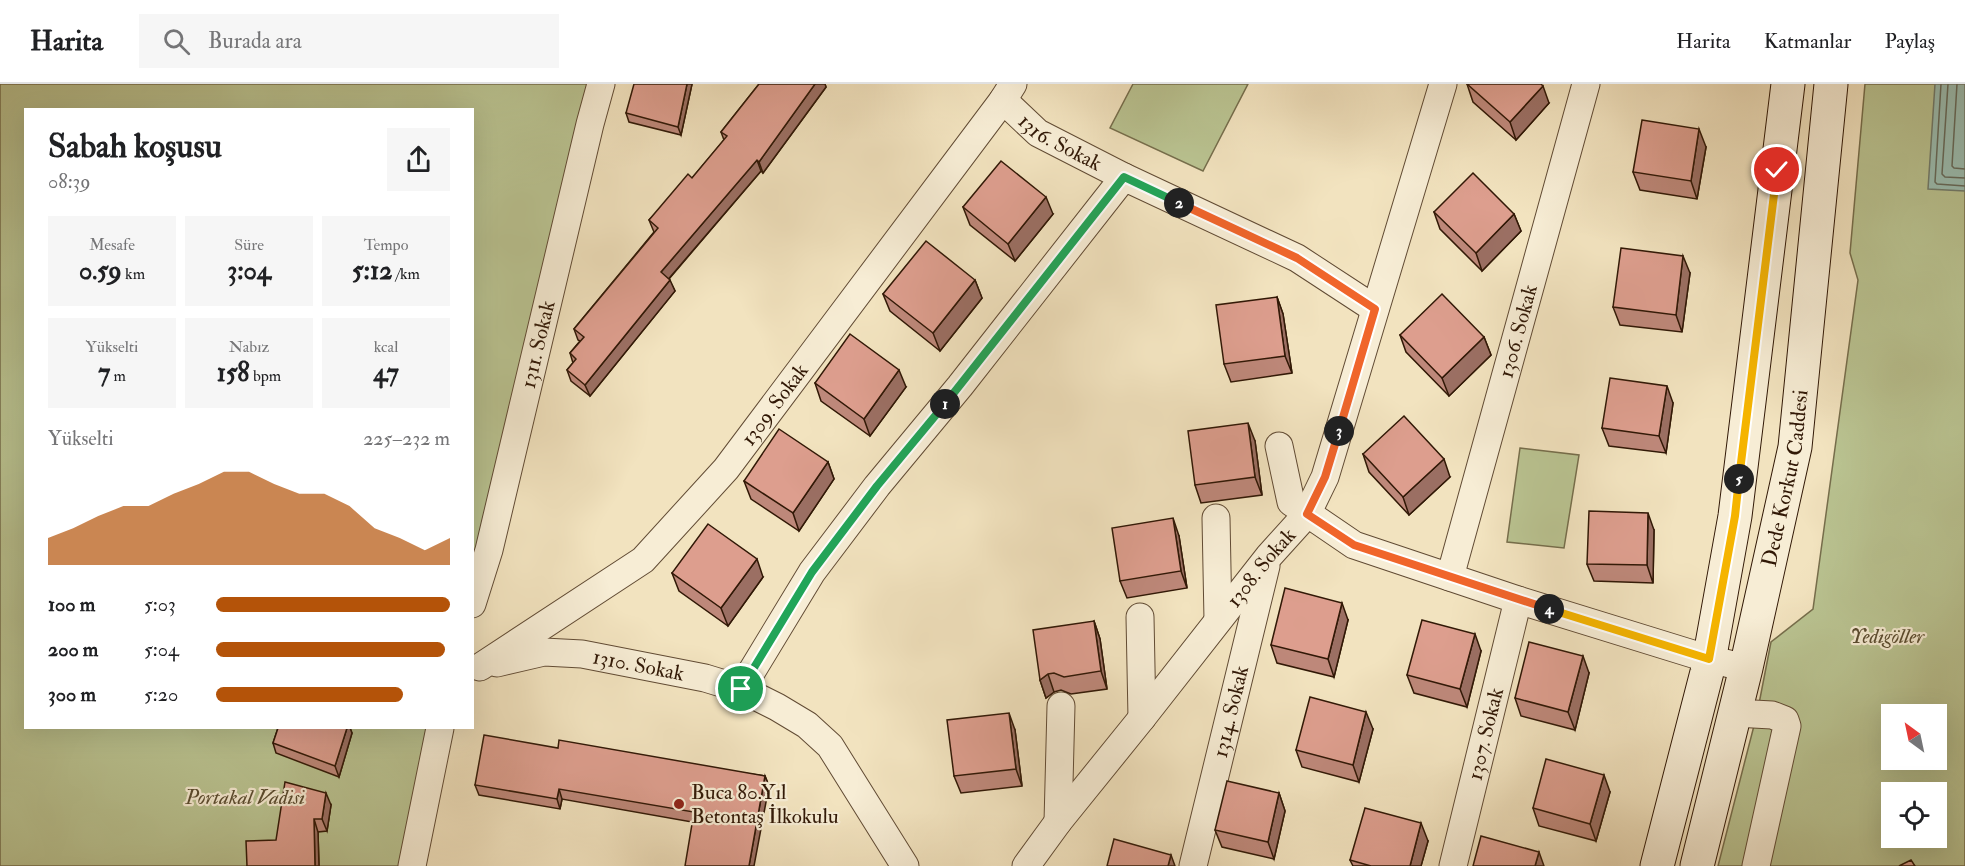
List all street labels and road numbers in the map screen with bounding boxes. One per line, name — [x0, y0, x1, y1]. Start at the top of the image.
street label: 1316. Sokak — [1013, 108, 1107, 177]
street label: 1306. Sokak — [1492, 281, 1544, 381]
street label: 1311. Sokak — [514, 298, 561, 391]
street label: 1309. Sokak — [735, 358, 814, 451]
street label: Dede Korkut Caddesi — [1755, 388, 1814, 569]
street label: 1308. Sokak — [1220, 522, 1302, 613]
street label: 1310. Sokak — [591, 643, 687, 687]
street label: 1314. Sokak — [1206, 663, 1255, 760]
street label: 1307. Sokak — [1461, 685, 1510, 783]

